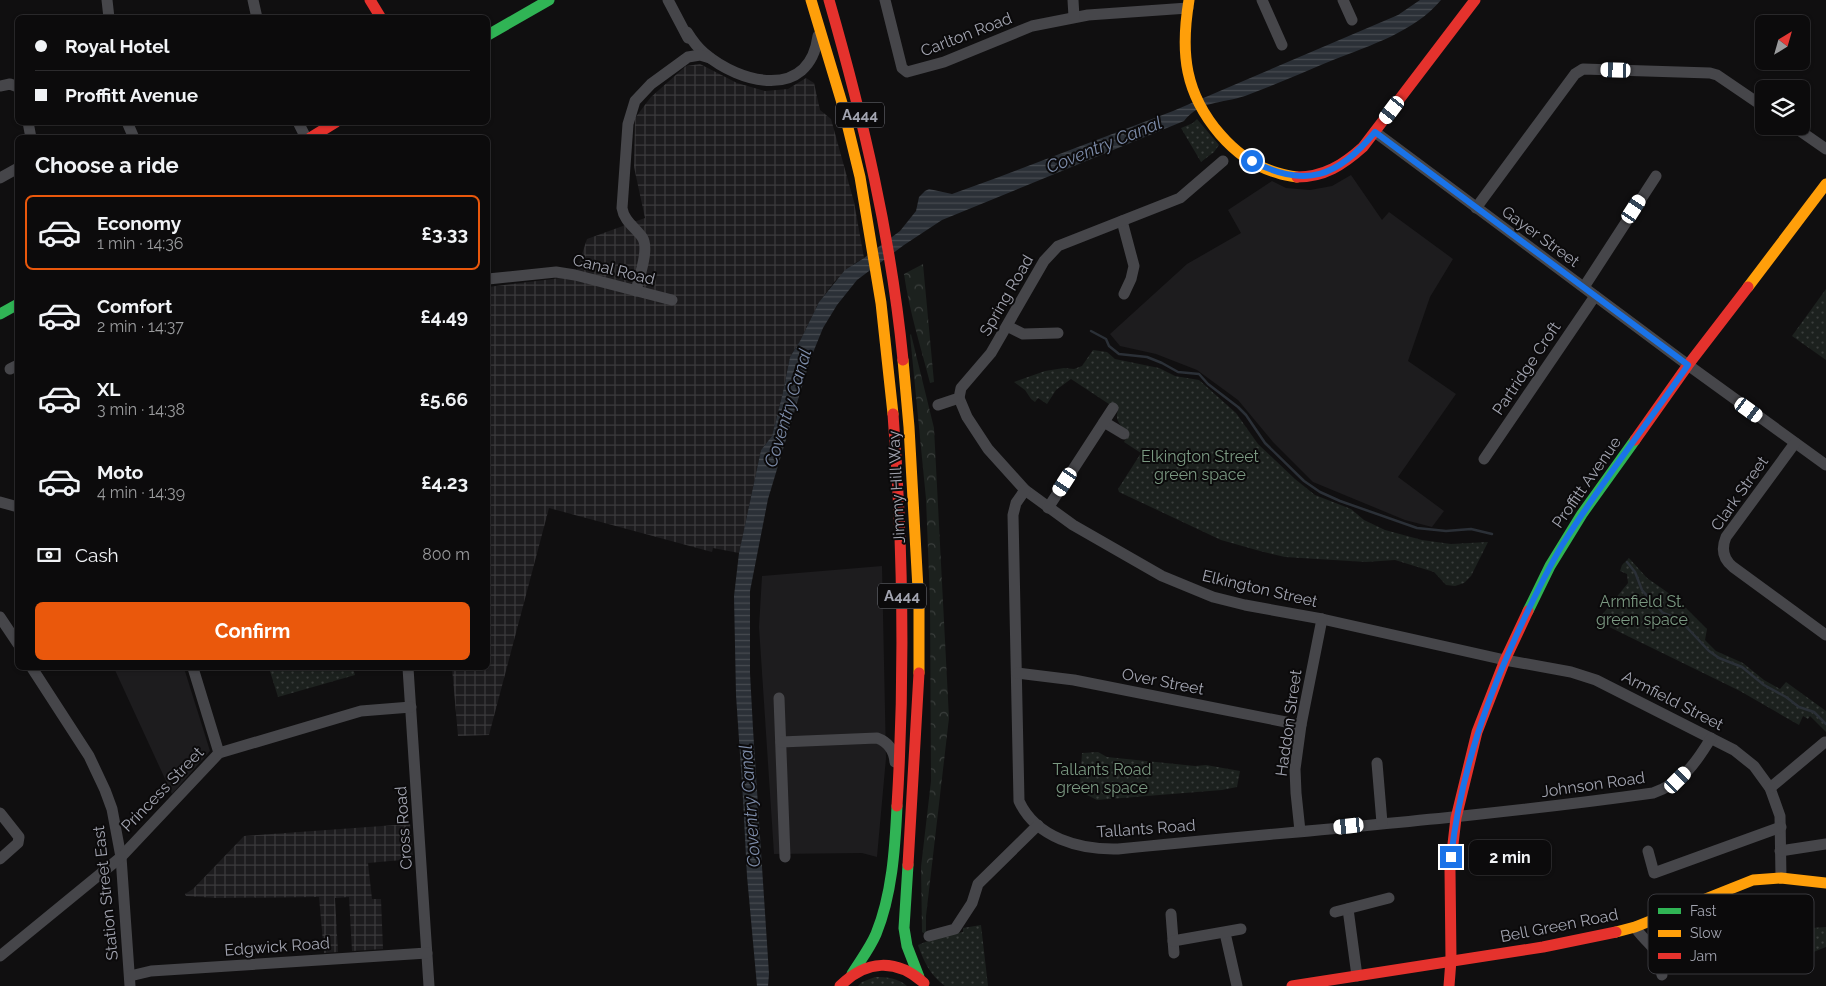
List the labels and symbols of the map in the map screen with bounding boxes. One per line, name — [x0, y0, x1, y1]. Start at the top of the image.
street label: Carlton Road — [918, 8, 1015, 61]
north arrow — [1755, 15, 1810, 70]
car — [1600, 62, 1631, 78]
car — [1376, 94, 1407, 126]
road number: A444 — [836, 102, 884, 128]
water label: Coventry Canal — [1043, 112, 1165, 177]
route start — [1241, 150, 1263, 172]
car — [1619, 192, 1648, 226]
street label: Gayer Street — [1498, 202, 1584, 271]
street label: Canal Road — [571, 250, 657, 289]
street label: Spring Road — [976, 251, 1037, 339]
street label: Partridge Croft — [1488, 318, 1565, 418]
water label: Coventry Canal — [759, 346, 816, 470]
car — [1732, 395, 1765, 425]
street label: Jimmy Hill Way — [884, 430, 909, 544]
street label: Proffitt Avenue — [1548, 433, 1625, 532]
park label: Elkington Street green space — [1141, 447, 1260, 484]
street label: Clark Street — [1707, 452, 1772, 534]
car — [1050, 465, 1079, 499]
street label: Elkington Street — [1200, 566, 1320, 611]
road number: A444 — [878, 584, 926, 608]
park label: Armfield St. green space — [1596, 592, 1688, 629]
street label: Over Street — [1120, 664, 1206, 699]
street label: Armfield Street — [1619, 667, 1727, 734]
street label: Haddon Street — [1272, 668, 1305, 778]
street label: Princess Street — [117, 743, 208, 836]
water label: Coventry Canal — [735, 744, 764, 868]
park label: Tallants Road green space — [1052, 760, 1152, 797]
car — [1662, 764, 1693, 796]
street label: Johnson Road — [1540, 768, 1646, 801]
street label: Cross Road — [391, 785, 416, 870]
street label: Tallants Road — [1096, 816, 1196, 841]
car — [1333, 817, 1364, 835]
street label: Station Street East — [89, 824, 122, 961]
callout: 2 min — [1468, 840, 1551, 874]
route end — [1440, 846, 1462, 868]
legend — [1648, 894, 1814, 974]
text: Fast — [1690, 903, 1717, 919]
street label: Bell Green Road — [1499, 905, 1620, 946]
text: Slow — [1690, 925, 1722, 941]
street label: Edgwick Road — [224, 933, 330, 960]
text: Jam — [1690, 948, 1717, 964]

